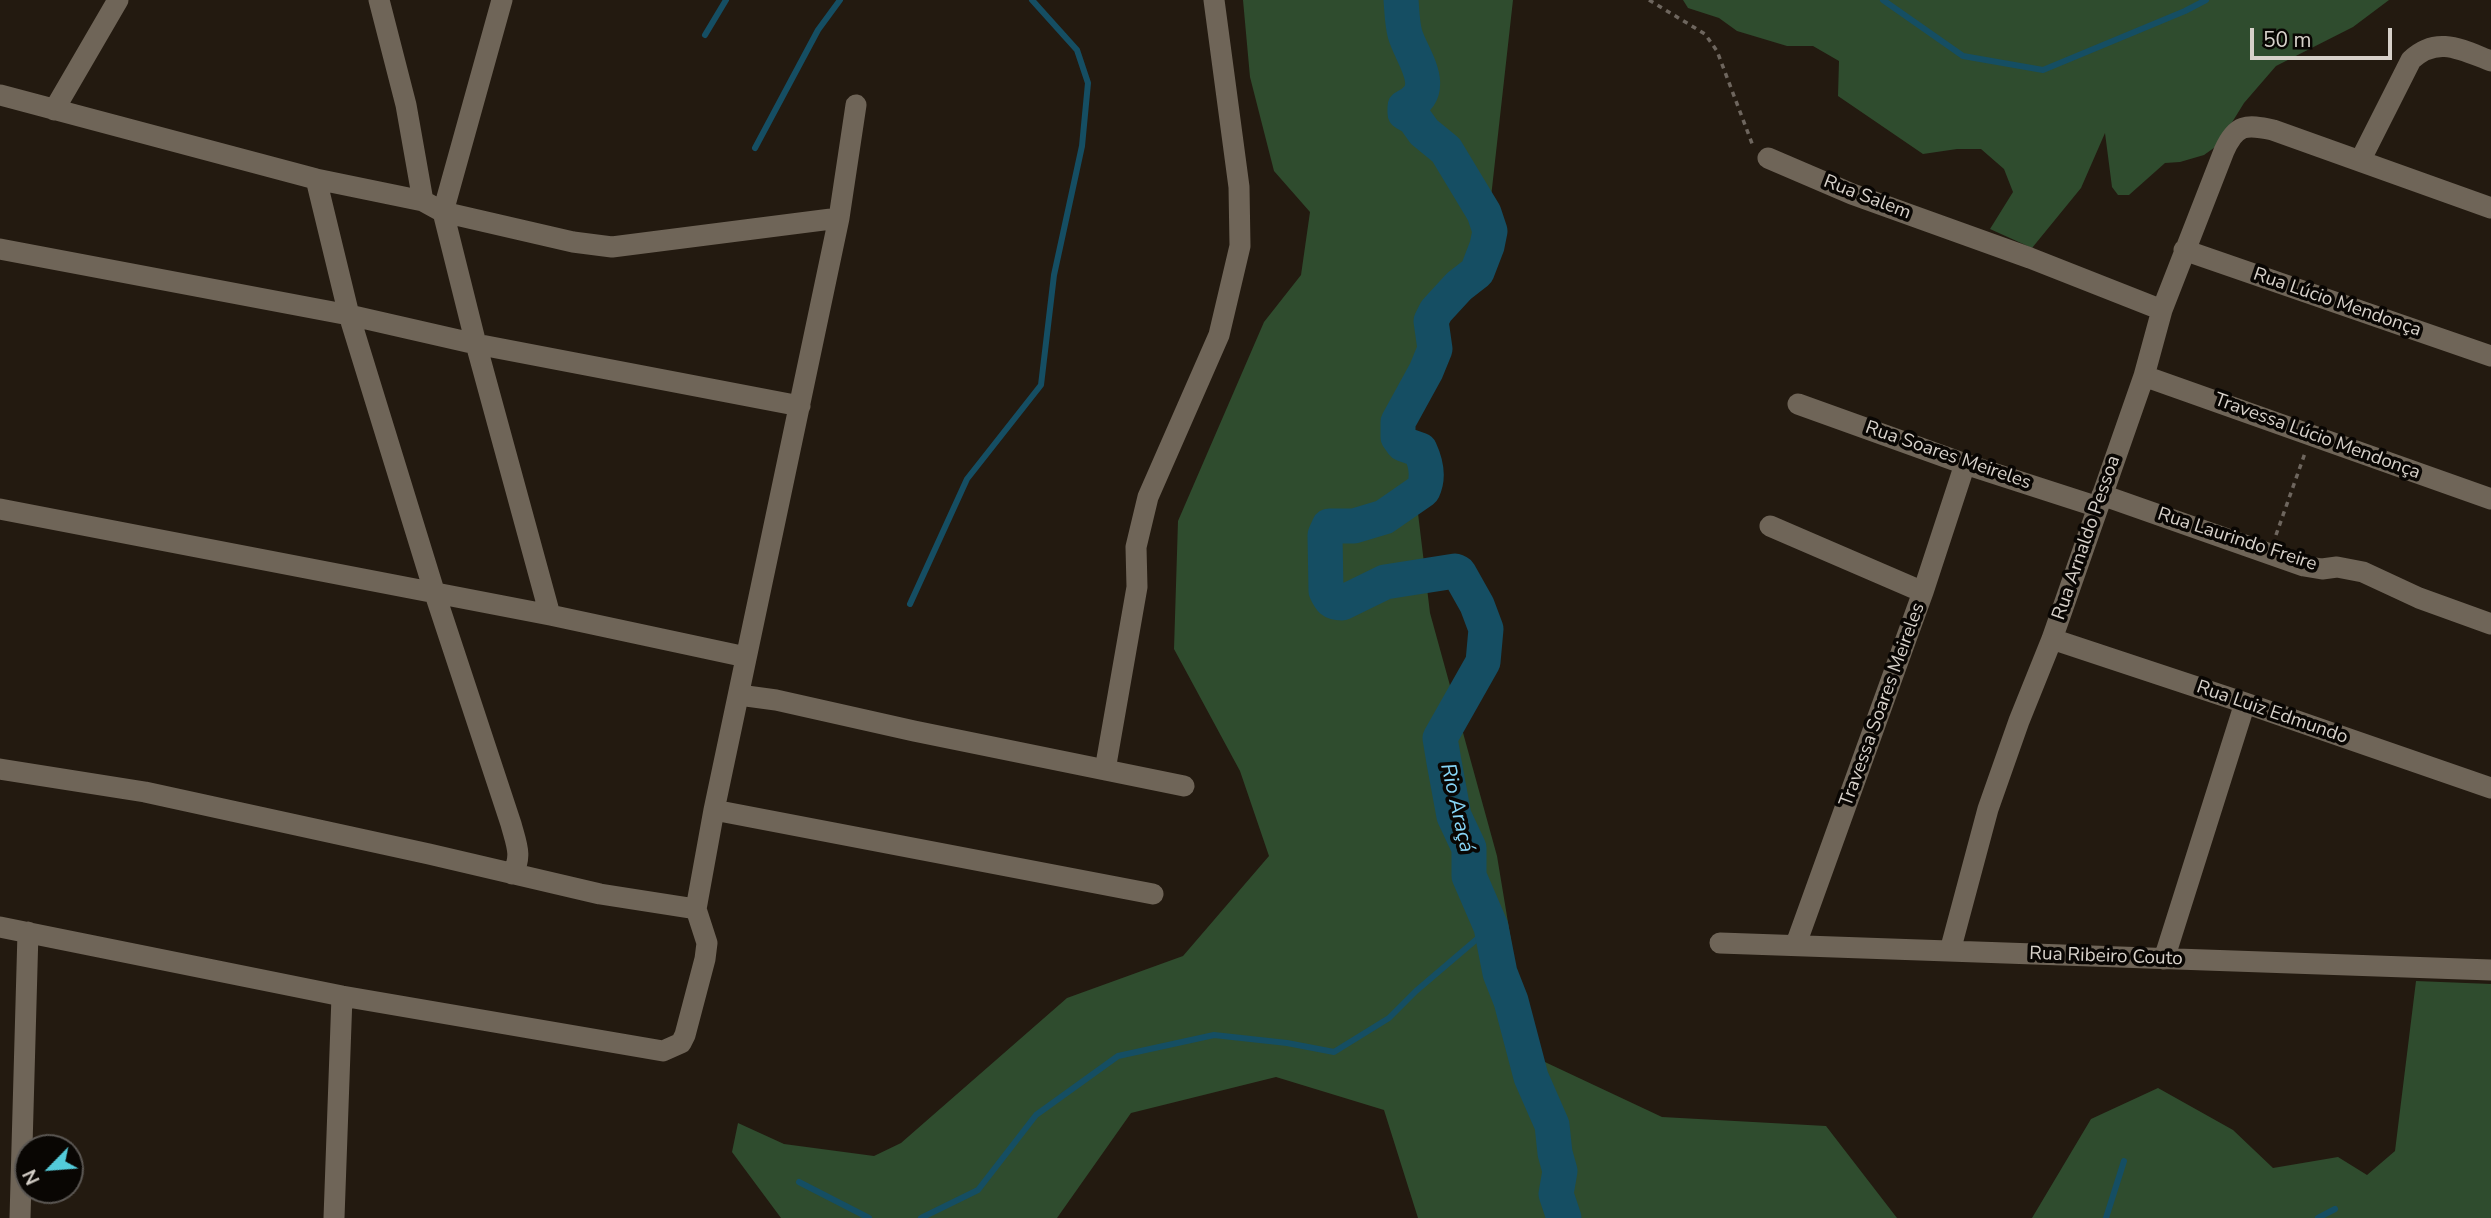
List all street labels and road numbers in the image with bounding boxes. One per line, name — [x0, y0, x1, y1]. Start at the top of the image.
street label: Rua Salem — [1820, 171, 1914, 225]
street label: Rua Lúcio Mendonça — [2250, 264, 2424, 342]
street label: Travessa Lúcio Mendonça — [2211, 389, 2423, 485]
street label: Rua Soares Meireles — [1862, 417, 2034, 495]
street label: Rua Arnaldo Pessoa — [2048, 453, 2126, 623]
street label: Rua Laurindo Freire — [2154, 503, 2320, 577]
street label: Travessa Soares Meireles — [1836, 600, 1930, 810]
street label: Rua Luiz Edmundo — [2193, 676, 2351, 750]
street label: Rua Ribeiro Couto — [2029, 943, 2183, 971]

